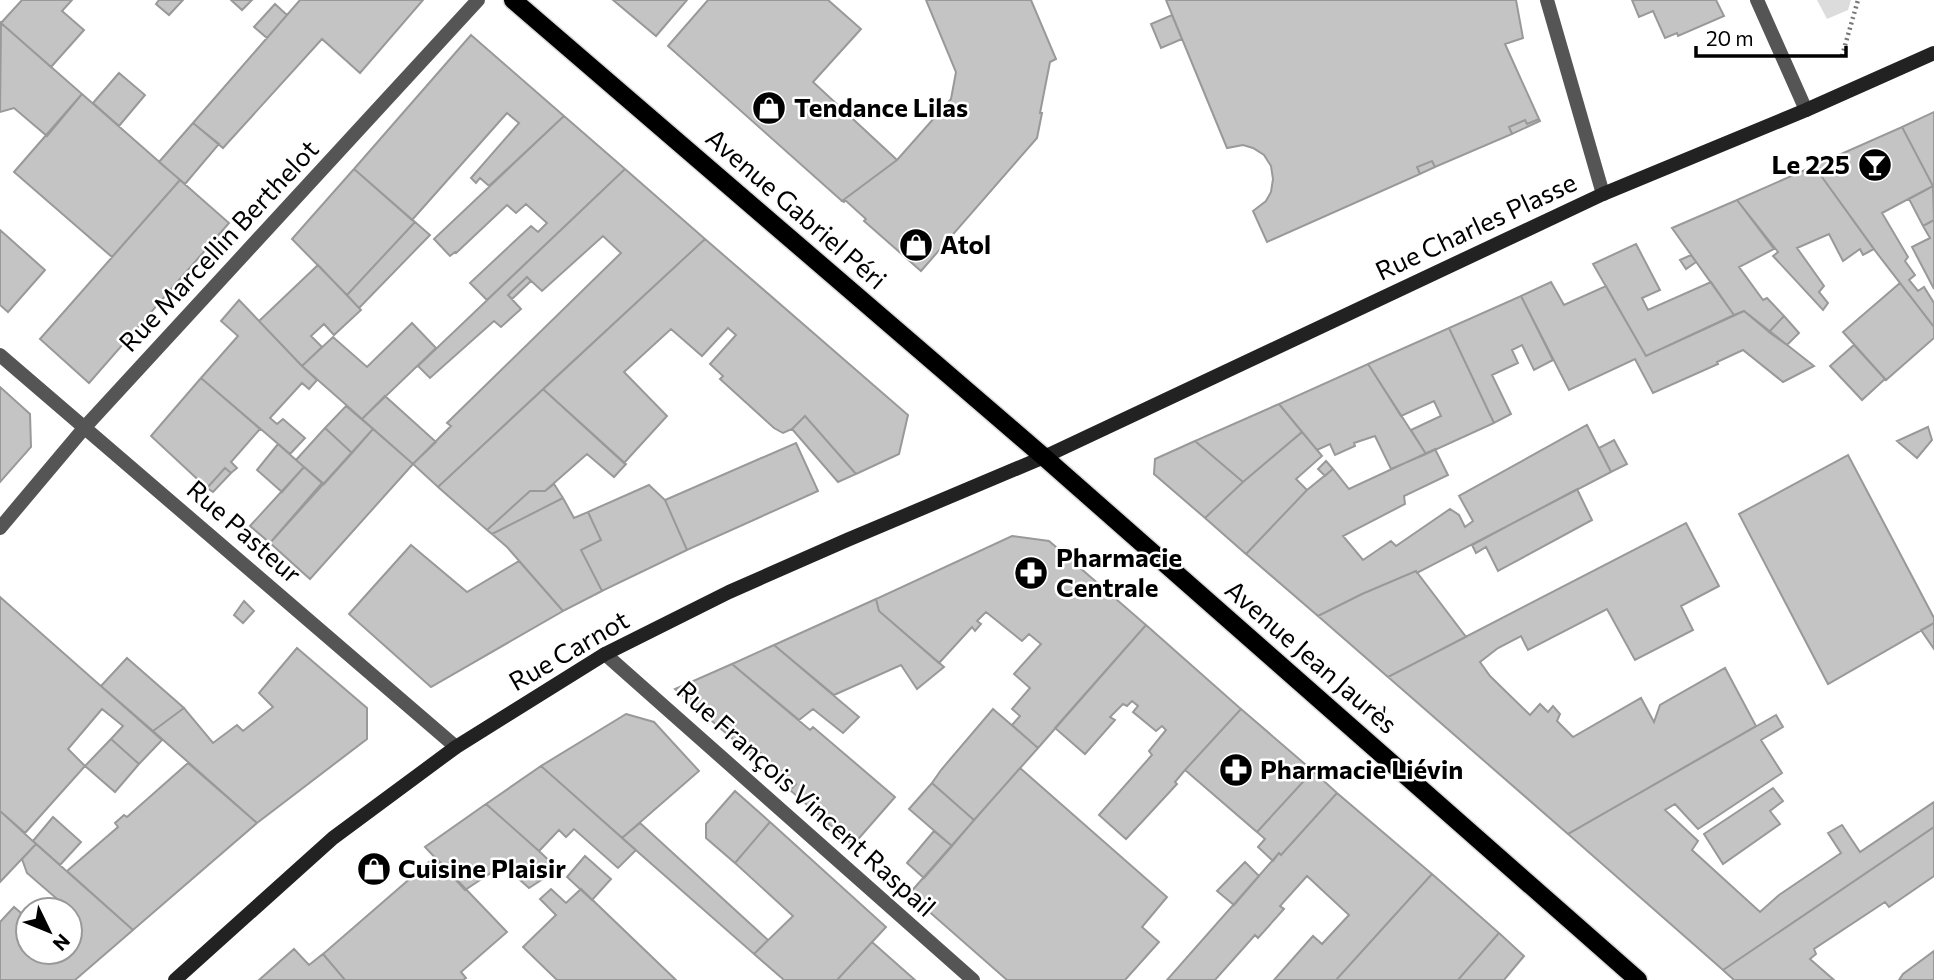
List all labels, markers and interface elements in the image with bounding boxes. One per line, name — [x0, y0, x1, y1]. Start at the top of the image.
scale bar — [1696, 14, 1846, 58]
text: 20 m — [1706, 25, 1754, 50]
shop icon: Tendance Lilas — [750, 89, 788, 127]
place label: Tendance Lilas — [794, 91, 968, 122]
street label: Avenue Gabriel Péri — [701, 121, 893, 295]
street label: Rue Marcellin Berthelot — [112, 133, 324, 357]
bar icon: Le 225 — [1856, 146, 1894, 184]
place label: Le 225 — [1772, 148, 1850, 179]
street label: Rue Charles Plasse — [1370, 165, 1581, 286]
shop icon: Atol — [897, 226, 935, 264]
place label: Atol — [940, 228, 991, 259]
street label: Rue Pasteur — [182, 473, 308, 589]
place label: Pharmacie Centrale — [1056, 541, 1182, 602]
pharmacy icon: Pharmacie Centrale — [1012, 554, 1050, 592]
street label: Avenue Jean Jaurès — [1220, 573, 1404, 739]
street label: Rue Carnot — [503, 603, 634, 696]
street label: Rue François Vincent Raspail — [671, 674, 943, 922]
pharmacy icon: Pharmacie Liévin — [1217, 751, 1255, 789]
place label: Pharmacie Liévin — [1260, 753, 1463, 784]
shop icon: Cuisine Plaisir — [355, 850, 393, 888]
place label: Cuisine Plaisir — [398, 852, 566, 883]
north arrow — [14, 896, 84, 966]
text: N — [49, 930, 75, 956]

